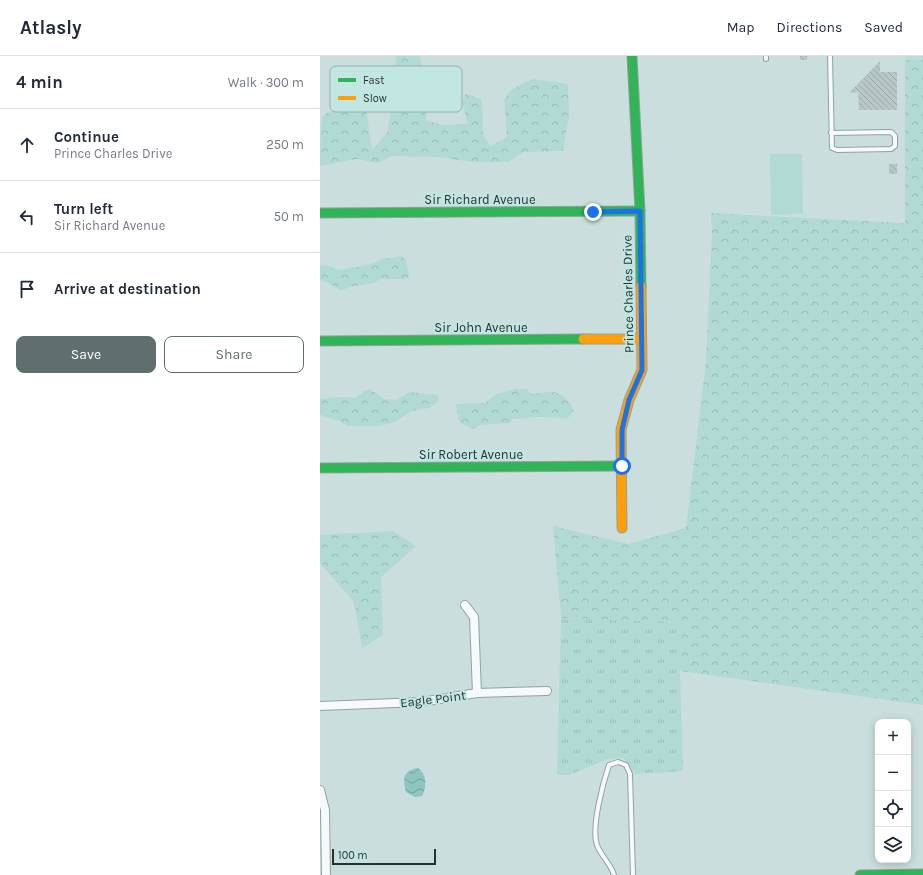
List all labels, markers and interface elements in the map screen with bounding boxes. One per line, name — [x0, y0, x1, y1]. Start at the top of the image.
text: Atlasly — [20, 17, 82, 39]
text: Map — [727, 19, 755, 36]
text: Directions — [777, 19, 842, 36]
text: Saved — [864, 19, 903, 36]
legend — [330, 66, 462, 112]
text: 4 min — [16, 72, 63, 92]
text: Fast — [363, 74, 384, 87]
text: Walk · 300 m — [228, 75, 304, 90]
text: Slow — [363, 92, 387, 105]
text: Continue — [54, 128, 119, 146]
icon: ahead — [16, 134, 38, 156]
text: 250 m — [266, 137, 304, 152]
text: Prince Charles Drive — [54, 146, 172, 161]
street label: Sir Richard Avenue — [424, 192, 536, 207]
text: Turn left — [54, 200, 113, 218]
route end — [584, 203, 602, 221]
icon: left — [16, 206, 38, 228]
text: 50 m — [274, 209, 304, 224]
text: Sir Richard Avenue — [54, 218, 165, 233]
street label: Prince Charles Drive — [619, 234, 637, 353]
icon: arrive — [16, 278, 38, 300]
text: Arrive at destination — [54, 280, 201, 298]
street label: Sir John Avenue — [434, 320, 528, 335]
button: Save — [16, 336, 156, 373]
button: Share — [164, 336, 304, 373]
street label: Sir Robert Avenue — [419, 447, 524, 462]
route start — [613, 457, 631, 475]
street label: Eagle Point — [399, 688, 467, 710]
map controls — [875, 719, 911, 863]
button: + — [875, 719, 911, 755]
button: − — [875, 755, 911, 791]
button: locate — [875, 791, 911, 827]
button: layers — [875, 827, 911, 863]
scale bar — [332, 847, 436, 866]
text: 100 m — [338, 849, 368, 862]

